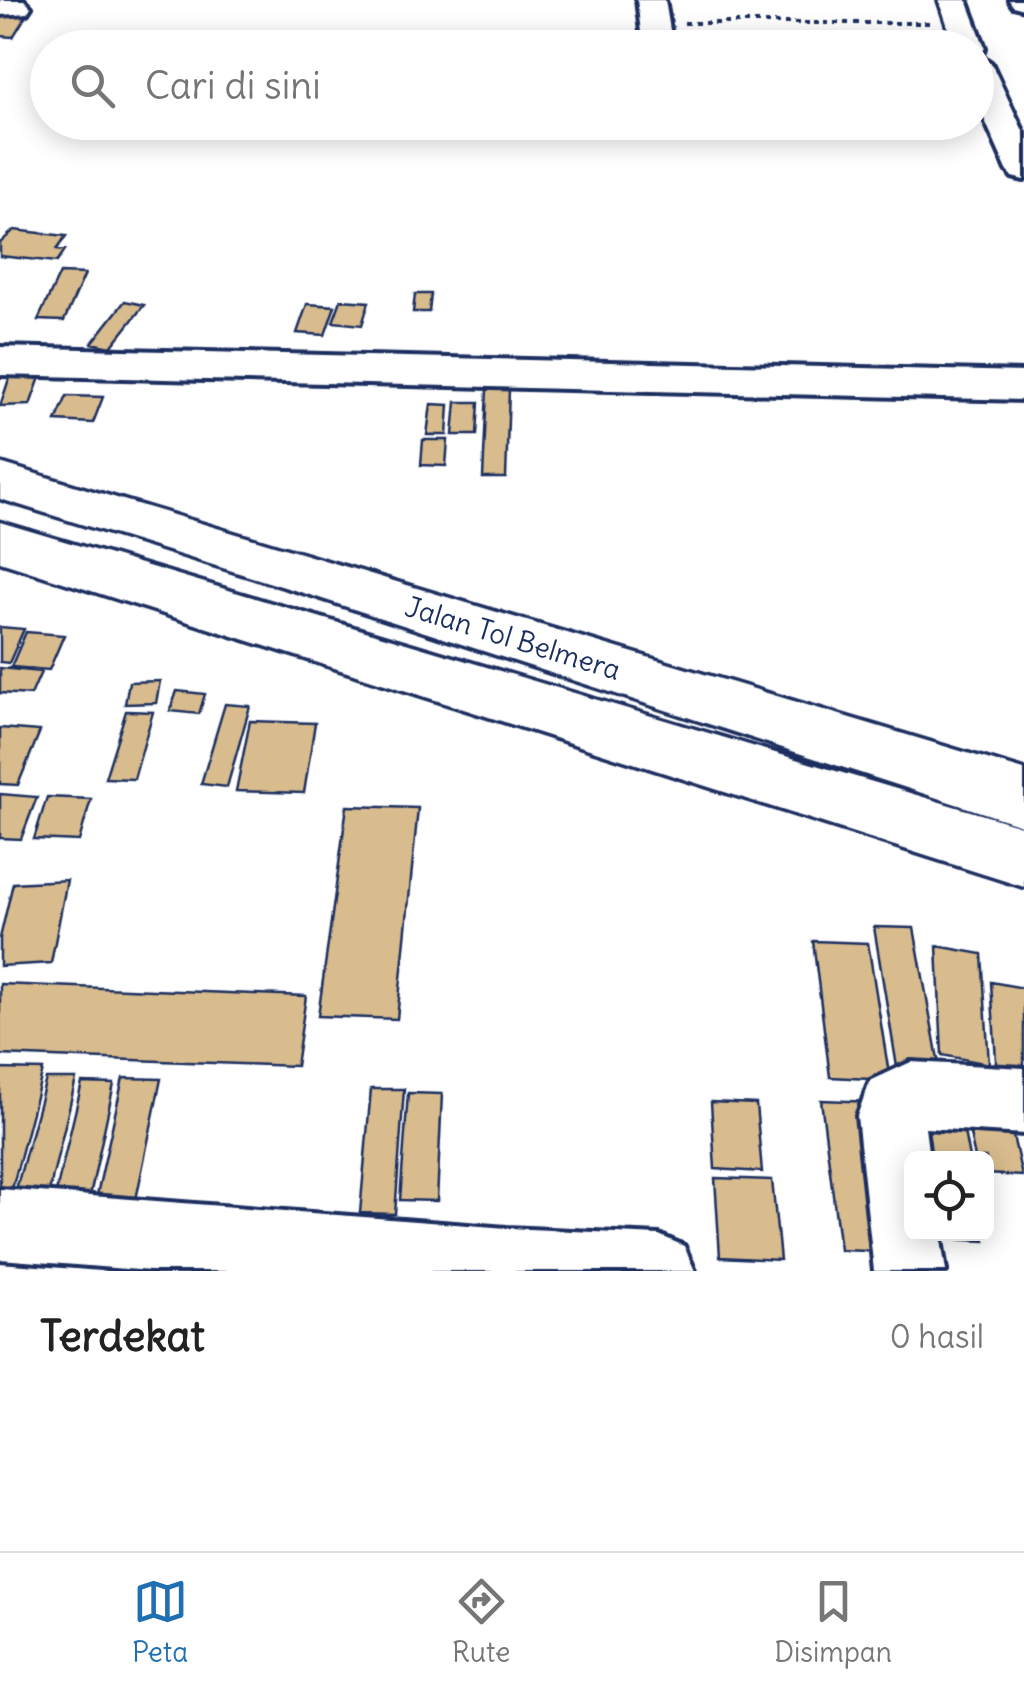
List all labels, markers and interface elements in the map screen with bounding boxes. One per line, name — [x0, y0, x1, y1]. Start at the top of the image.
search box — [30, 30, 994, 140]
icon: search — [65, 58, 120, 113]
text: Cari di sini — [145, 62, 321, 109]
street label: Jalan Tol Belmera — [401, 588, 625, 688]
map controls — [904, 1151, 994, 1241]
button: locate — [904, 1151, 994, 1241]
text: Terdekat — [40, 1310, 205, 1362]
text: 0 hasil — [890, 1316, 984, 1357]
tab: Peta — [132, 1574, 188, 1670]
tab: Rute — [452, 1574, 510, 1670]
tab: Disimpan — [774, 1574, 892, 1670]

